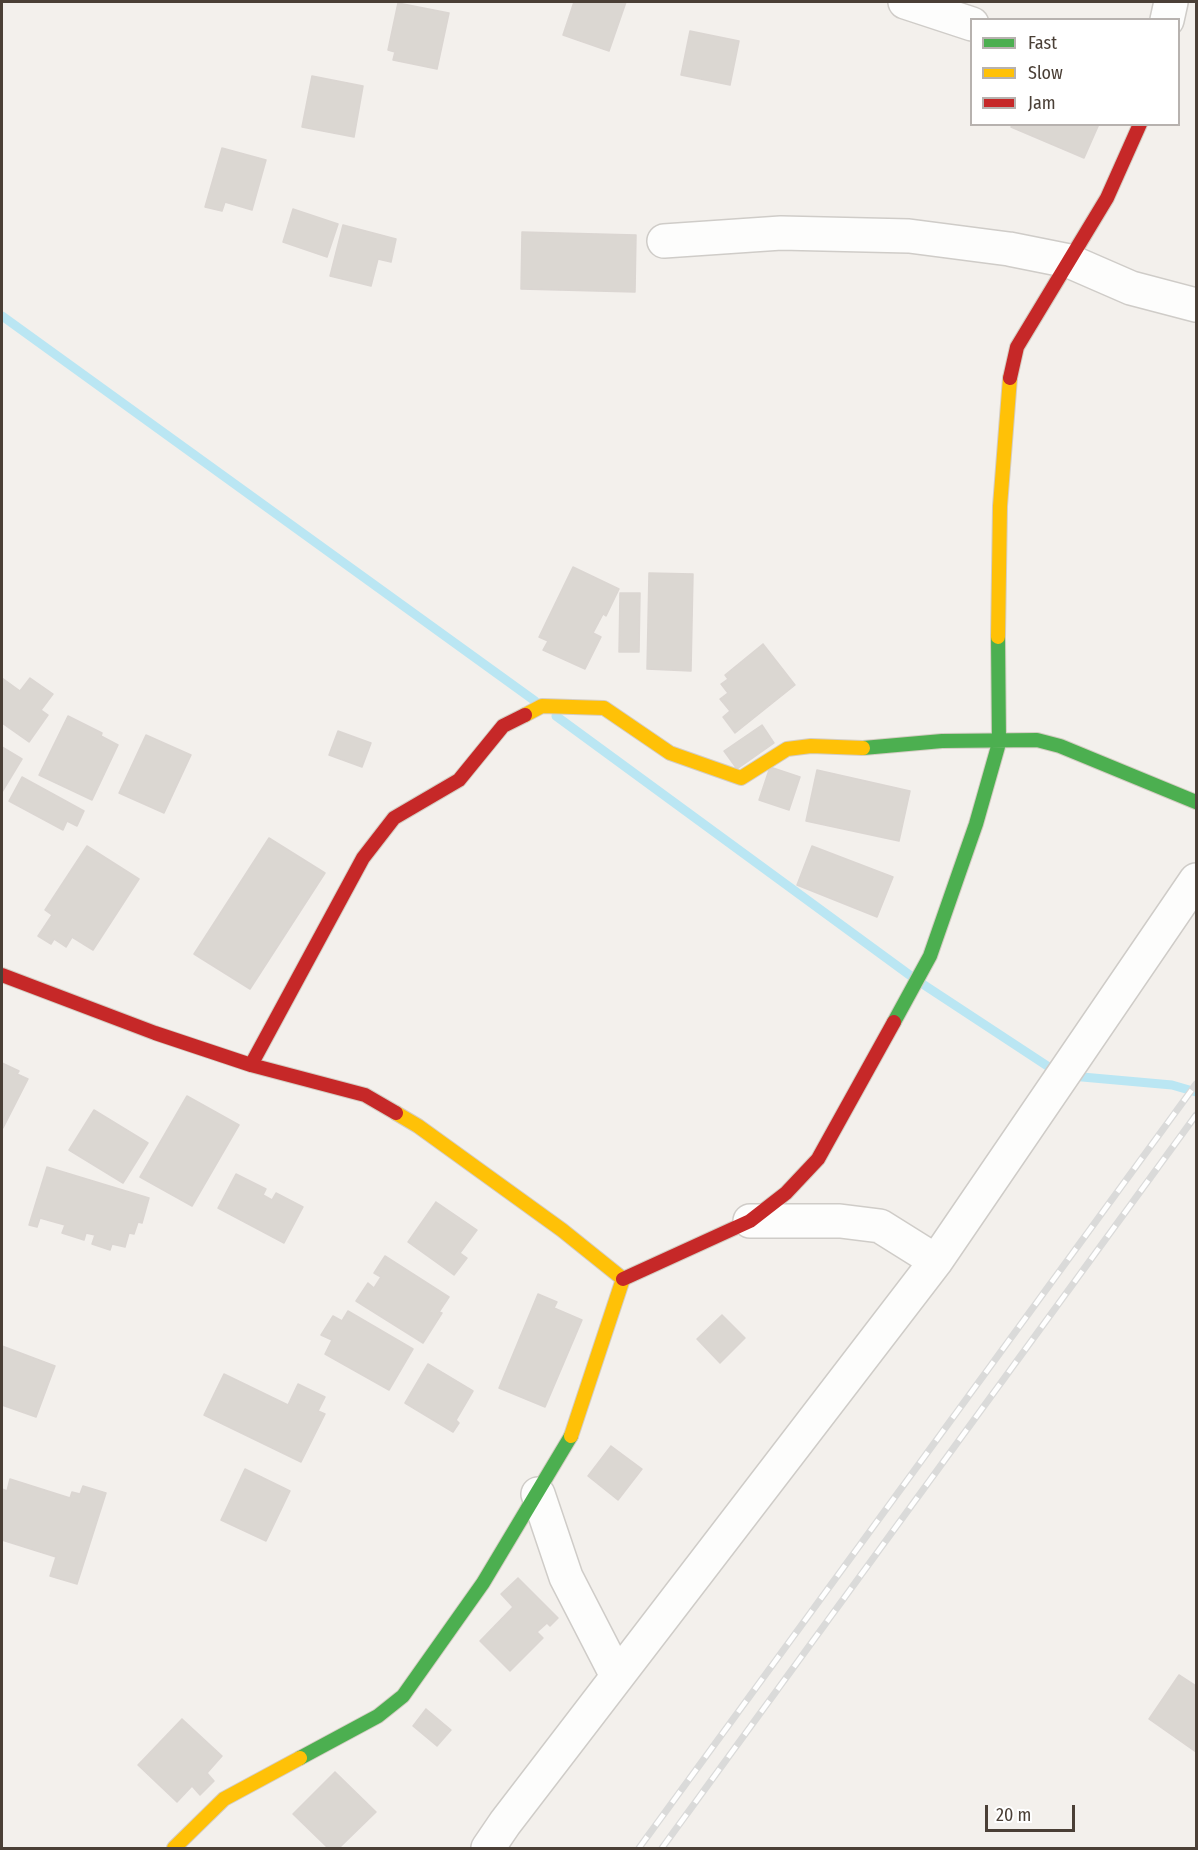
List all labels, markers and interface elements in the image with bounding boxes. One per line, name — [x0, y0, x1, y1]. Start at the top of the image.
legend — [970, 18, 1180, 126]
text: Fast — [1028, 32, 1057, 54]
text: Slow — [1028, 62, 1063, 84]
text: Jam — [1028, 92, 1056, 114]
scale bar — [988, 1793, 1078, 1831]
text: 20 m — [996, 1804, 1031, 1826]

